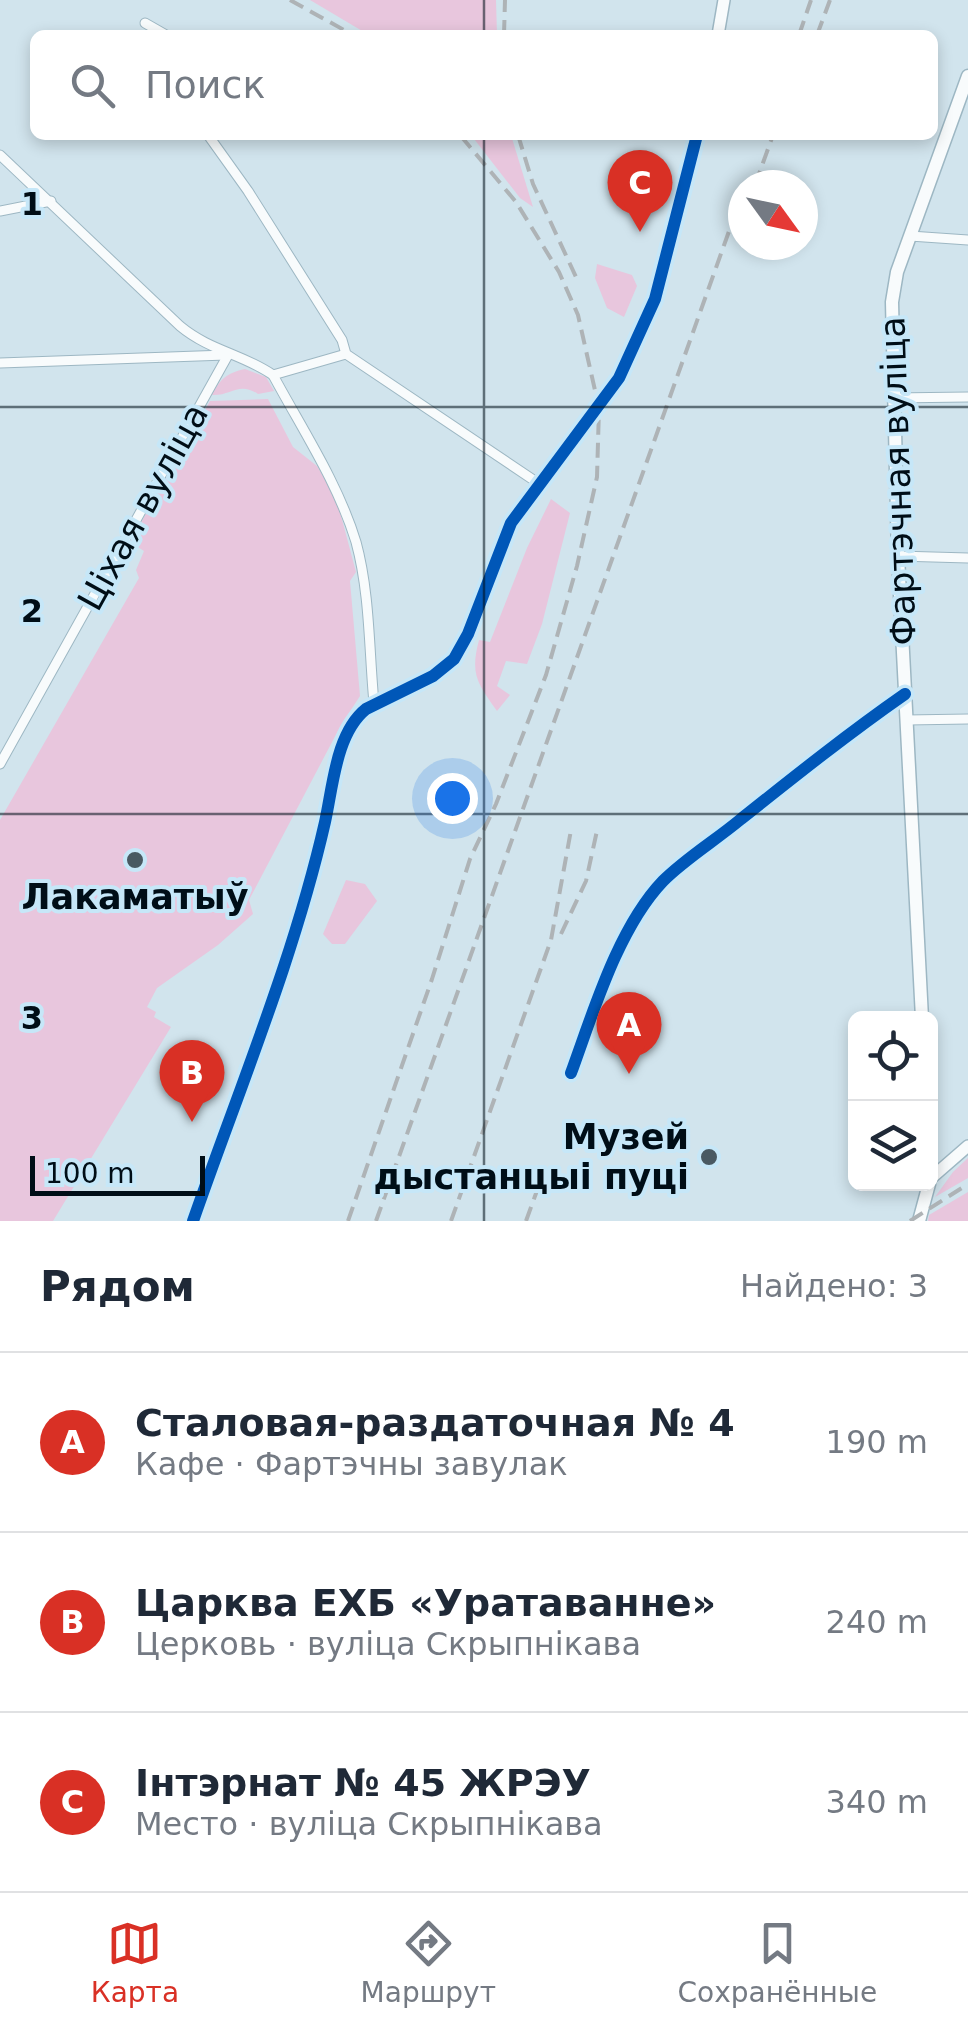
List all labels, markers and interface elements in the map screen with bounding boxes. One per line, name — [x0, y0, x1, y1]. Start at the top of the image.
search box — [30, 30, 938, 140]
icon: search — [65, 58, 120, 113]
text: Поиск — [145, 63, 265, 107]
pin: C — [608, 150, 672, 232]
north arrow — [728, 170, 818, 260]
text: 1 — [21, 185, 43, 223]
street label: Фартэчная вуліца — [872, 316, 924, 646]
street label: Ціхая вуліца — [70, 397, 216, 617]
text: 2 — [21, 592, 43, 630]
your location — [427, 773, 478, 824]
marker: Лакаматыў — [124, 849, 146, 871]
place label: Лакаматыў — [21, 877, 249, 917]
pin: A — [596, 992, 662, 1074]
text: 3 — [21, 999, 43, 1037]
map controls — [848, 1011, 938, 1191]
button: locate — [848, 1011, 938, 1101]
pin: B — [160, 1040, 224, 1122]
button: layers — [848, 1101, 938, 1191]
place label: Музей дыстанцыі пуці — [374, 1117, 689, 1197]
marker: Музей дыстанцыі пуці — [698, 1146, 720, 1168]
scale bar — [30, 1151, 205, 1196]
text: 100 m — [45, 1157, 135, 1190]
text: Рядом — [40, 1262, 195, 1311]
text: Найдено: 3 — [740, 1267, 928, 1305]
text: Сталовая-раздаточная № 4 — [135, 1401, 735, 1445]
text: A — [60, 1423, 85, 1461]
text: 190 m — [826, 1423, 928, 1461]
text: Кафе · Фартэчны завулак — [135, 1445, 568, 1483]
text: Царква ЕХБ «Уратаванне» — [135, 1581, 716, 1625]
text: B — [60, 1603, 85, 1641]
text: 240 m — [826, 1603, 928, 1641]
text: Церковь · вуліца Скрыпнікава — [135, 1625, 641, 1663]
text: Інтэрнат № 45 ЖРЭУ — [135, 1761, 591, 1805]
text: C — [61, 1783, 84, 1821]
text: 340 m — [826, 1783, 928, 1821]
text: Место · вуліца Скрыпнікава — [135, 1805, 603, 1843]
tab: Карта — [91, 1916, 179, 2009]
tab: Маршрут — [361, 1916, 496, 2009]
tab: Сохранённые — [678, 1916, 877, 2009]

